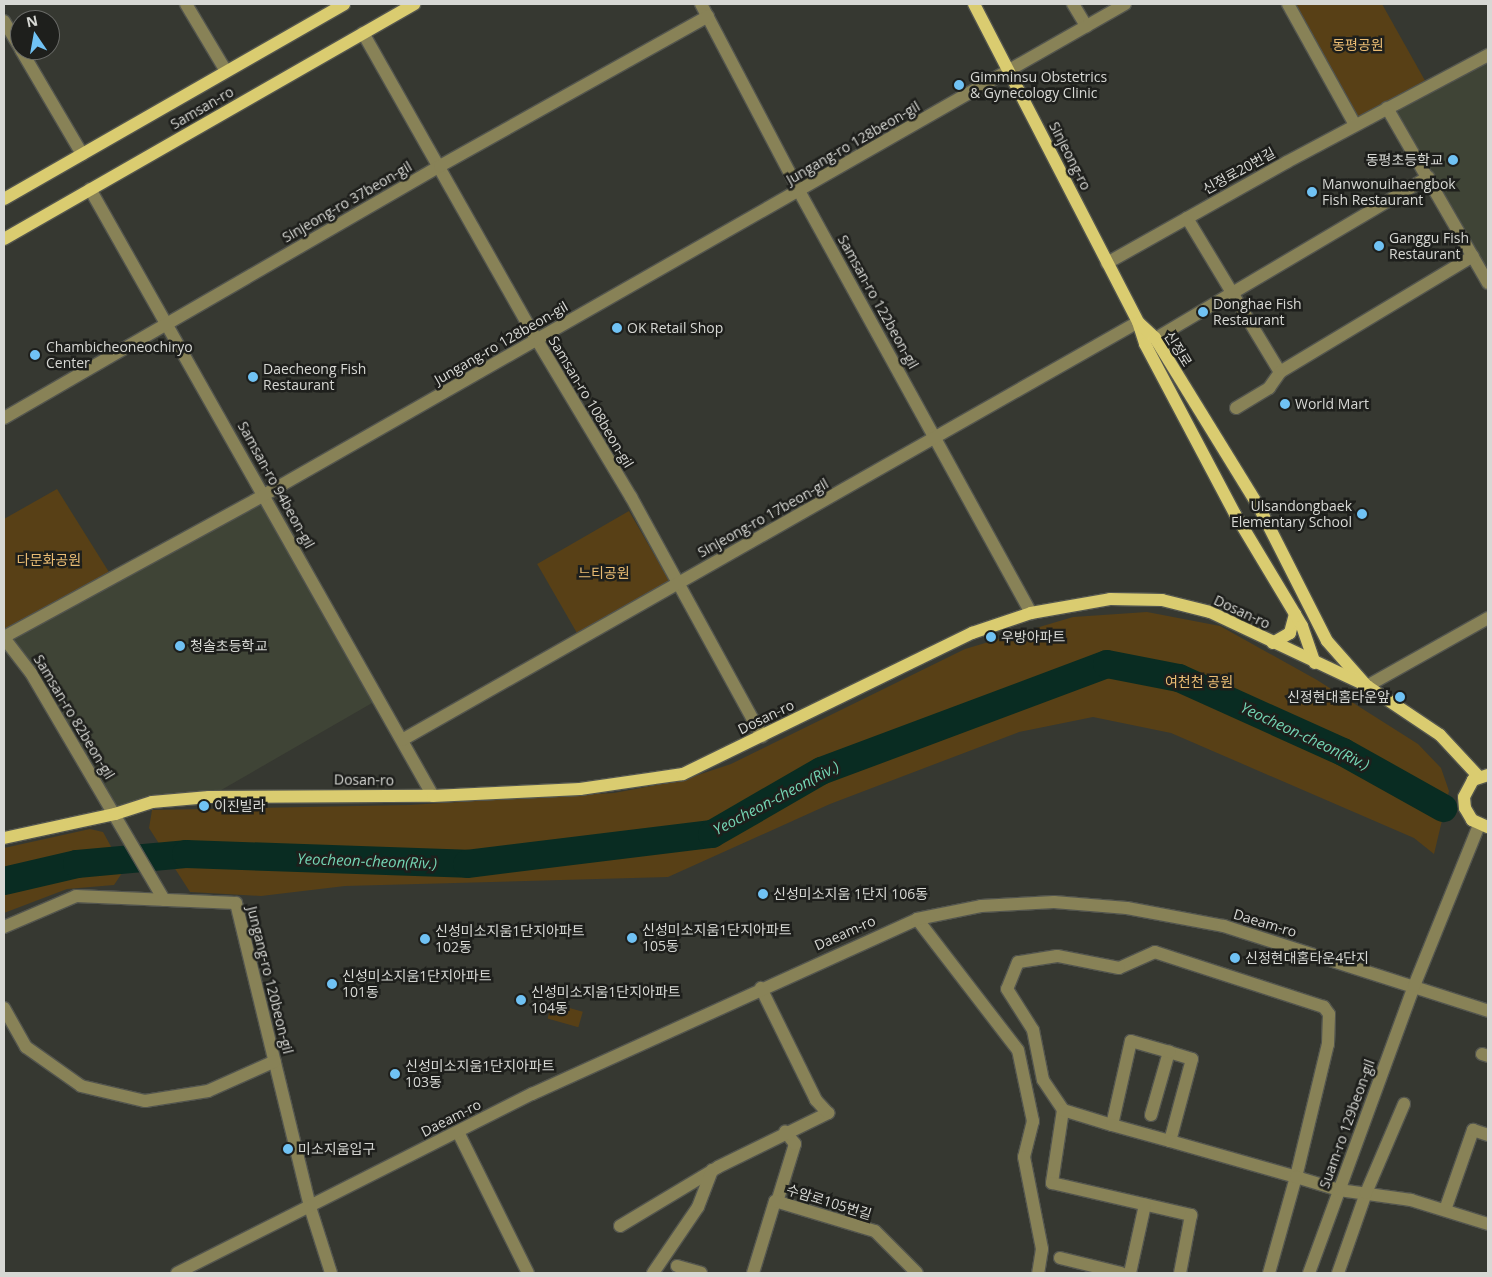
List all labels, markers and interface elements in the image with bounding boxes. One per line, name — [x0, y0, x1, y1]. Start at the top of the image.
north arrow — [10, 10, 60, 60]
text: N — [24, 10, 40, 31]
park label: 동평공원 — [1332, 37, 1384, 53]
place label: Gimminsu Obstetrics & Gynecology Clinic — [970, 69, 1107, 102]
marker: Gimminsu Obstetrics & Gynecology Clinic — [952, 78, 966, 92]
street label: Samsan-ro — [167, 83, 237, 133]
street label: Jungang-ro 128beon-gil — [783, 98, 923, 188]
street label: Sinjeong-ro — [1046, 119, 1094, 193]
street label: 신정로20번길 — [1200, 144, 1278, 198]
place label: 동평초등학교 — [1366, 152, 1443, 168]
marker: 동평초등학교 — [1447, 154, 1459, 166]
street label: Sinjeong-ro 37beon-gil — [279, 158, 415, 246]
place label: Manwonuihaengbok Fish Restaurant — [1322, 176, 1456, 208]
marker: Manwonuihaengbok Fish Restaurant — [1306, 186, 1318, 198]
place label: Ganggu Fish Restaurant — [1389, 230, 1469, 262]
street label: Samsan-ro 122beon-gil — [834, 232, 922, 372]
marker: Ganggu Fish Restaurant — [1373, 240, 1385, 252]
place label: Donghae Fish Restaurant — [1213, 296, 1302, 328]
street label: Jungang-ro 128beon-gil — [431, 298, 571, 388]
marker: Donghae Fish Restaurant — [1197, 306, 1209, 318]
place label: OK Retail Shop — [627, 320, 723, 336]
marker: OK Retail Shop — [611, 322, 623, 334]
street label: 신정로 — [1161, 328, 1195, 370]
street label: Samsan-ro 108beon-gil — [545, 333, 637, 471]
place label: Chambicheoneochiryo Center — [46, 339, 193, 372]
marker: Chambicheoneochiryo Center — [28, 348, 42, 362]
place label: Daecheong Fish Restaurant — [263, 361, 366, 394]
marker: Daecheong Fish Restaurant — [247, 371, 259, 383]
place label: World Mart — [1295, 396, 1369, 412]
marker: World Mart — [1279, 398, 1291, 410]
street label: Samsan-ro 94beon-gil — [234, 419, 318, 551]
street label: Sinjeong-ro 17beon-gil — [695, 475, 831, 561]
place label: Ulsandongbaek Elementary School — [1231, 498, 1352, 530]
marker: Ulsandongbaek Elementary School — [1356, 508, 1368, 520]
park label: 다문화공원 — [17, 552, 81, 568]
park label: 느티공원 — [578, 565, 630, 581]
street label: Dosan-ro — [1211, 592, 1273, 632]
place label: 우방아파트 — [1001, 629, 1065, 645]
marker: 우방아파트 — [985, 631, 997, 643]
place label: 청솔초등학교 — [190, 638, 267, 654]
marker: 청솔초등학교 — [174, 640, 186, 652]
street label: Samsan-ro 82beon-gil — [30, 652, 118, 782]
park label: 여천천 공원 — [1165, 674, 1233, 690]
place label: 신정현대홈타운앞 — [1287, 689, 1390, 705]
marker: 신정현대홈타운앞 — [1394, 691, 1406, 703]
street label: Dosan-ro — [735, 696, 797, 738]
water label: Yeocheon-cheon(Riv.) — [1238, 698, 1372, 774]
water label: Yeocheon-cheon(Riv.) — [710, 757, 842, 839]
street label: Dosan-ro — [334, 771, 394, 789]
place label: 이진빌라 — [214, 798, 266, 814]
marker: 이진빌라 — [198, 800, 210, 812]
water label: Yeocheon-cheon(Riv.) — [297, 850, 437, 872]
place label: 신성미소지움 1단지 106동 — [773, 886, 928, 902]
marker: 신성미소지움 1단지 106동 — [757, 888, 769, 900]
street label: Jungang-ro 120beon-gil — [244, 905, 296, 1055]
street label: Daeam-ro — [1231, 905, 1299, 941]
street label: Daeam-ro — [812, 912, 878, 954]
place label: 신성미소지움1단지아파트 105동 — [642, 922, 792, 954]
place label: 신성미소지움1단지아파트 102동 — [435, 923, 585, 956]
marker: 신성미소지움1단지아파트 105동 — [626, 932, 638, 944]
marker: 신성미소지움1단지아파트 102동 — [419, 933, 431, 945]
place label: 신정현대홈타운4단지 — [1245, 950, 1369, 966]
marker: 신정현대홈타운4단지 — [1229, 952, 1241, 964]
place label: 신성미소지움1단지아파트 101동 — [342, 968, 492, 1000]
marker: 신성미소지움1단지아파트 101동 — [326, 978, 338, 990]
place label: 신성미소지움1단지아파트 104동 — [531, 984, 681, 1016]
marker: 신성미소지움1단지아파트 104동 — [515, 994, 527, 1006]
street label: Suam-ro 129beon-gil — [1316, 1057, 1378, 1191]
place label: 신성미소지움1단지아파트 103동 — [405, 1058, 555, 1090]
marker: 신성미소지움1단지아파트 103동 — [389, 1068, 401, 1080]
street label: Daeam-ro — [418, 1096, 484, 1140]
place label: 미소지움입구 — [298, 1141, 375, 1157]
marker: 미소지움입구 — [282, 1143, 294, 1155]
street label: 수암로105번길 — [784, 1181, 874, 1223]

